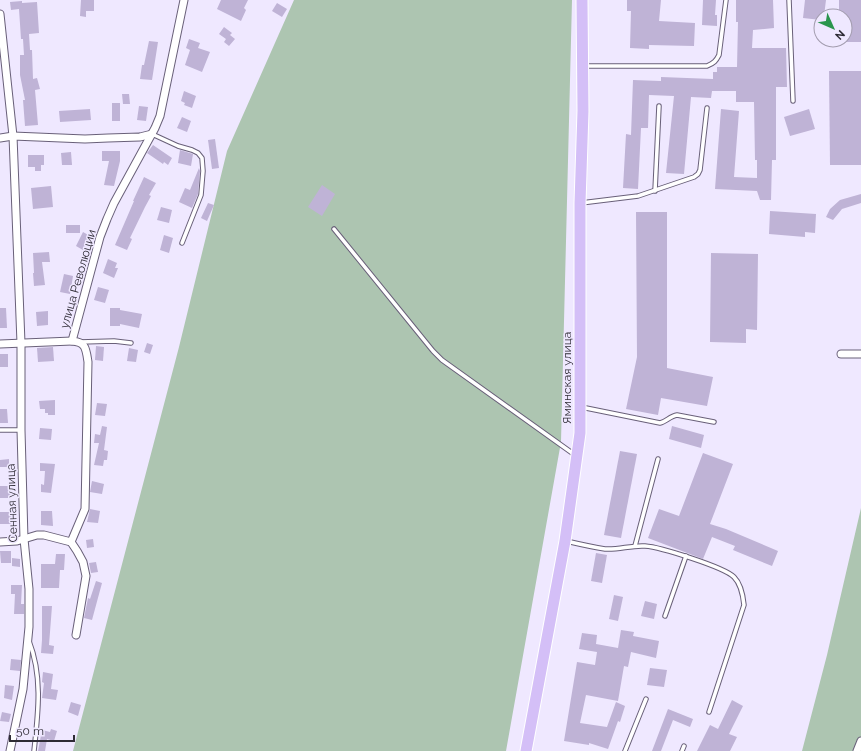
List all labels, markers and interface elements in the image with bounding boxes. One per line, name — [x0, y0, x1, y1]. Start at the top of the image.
north arrow — [813, 8, 853, 48]
text: N — [832, 27, 847, 42]
street label: улица Революции — [57, 228, 99, 330]
street label: Яминская улица — [560, 332, 574, 424]
street label: Сенная улица — [4, 463, 20, 543]
scale bar — [10, 717, 74, 743]
text: 50 m — [16, 724, 44, 738]

